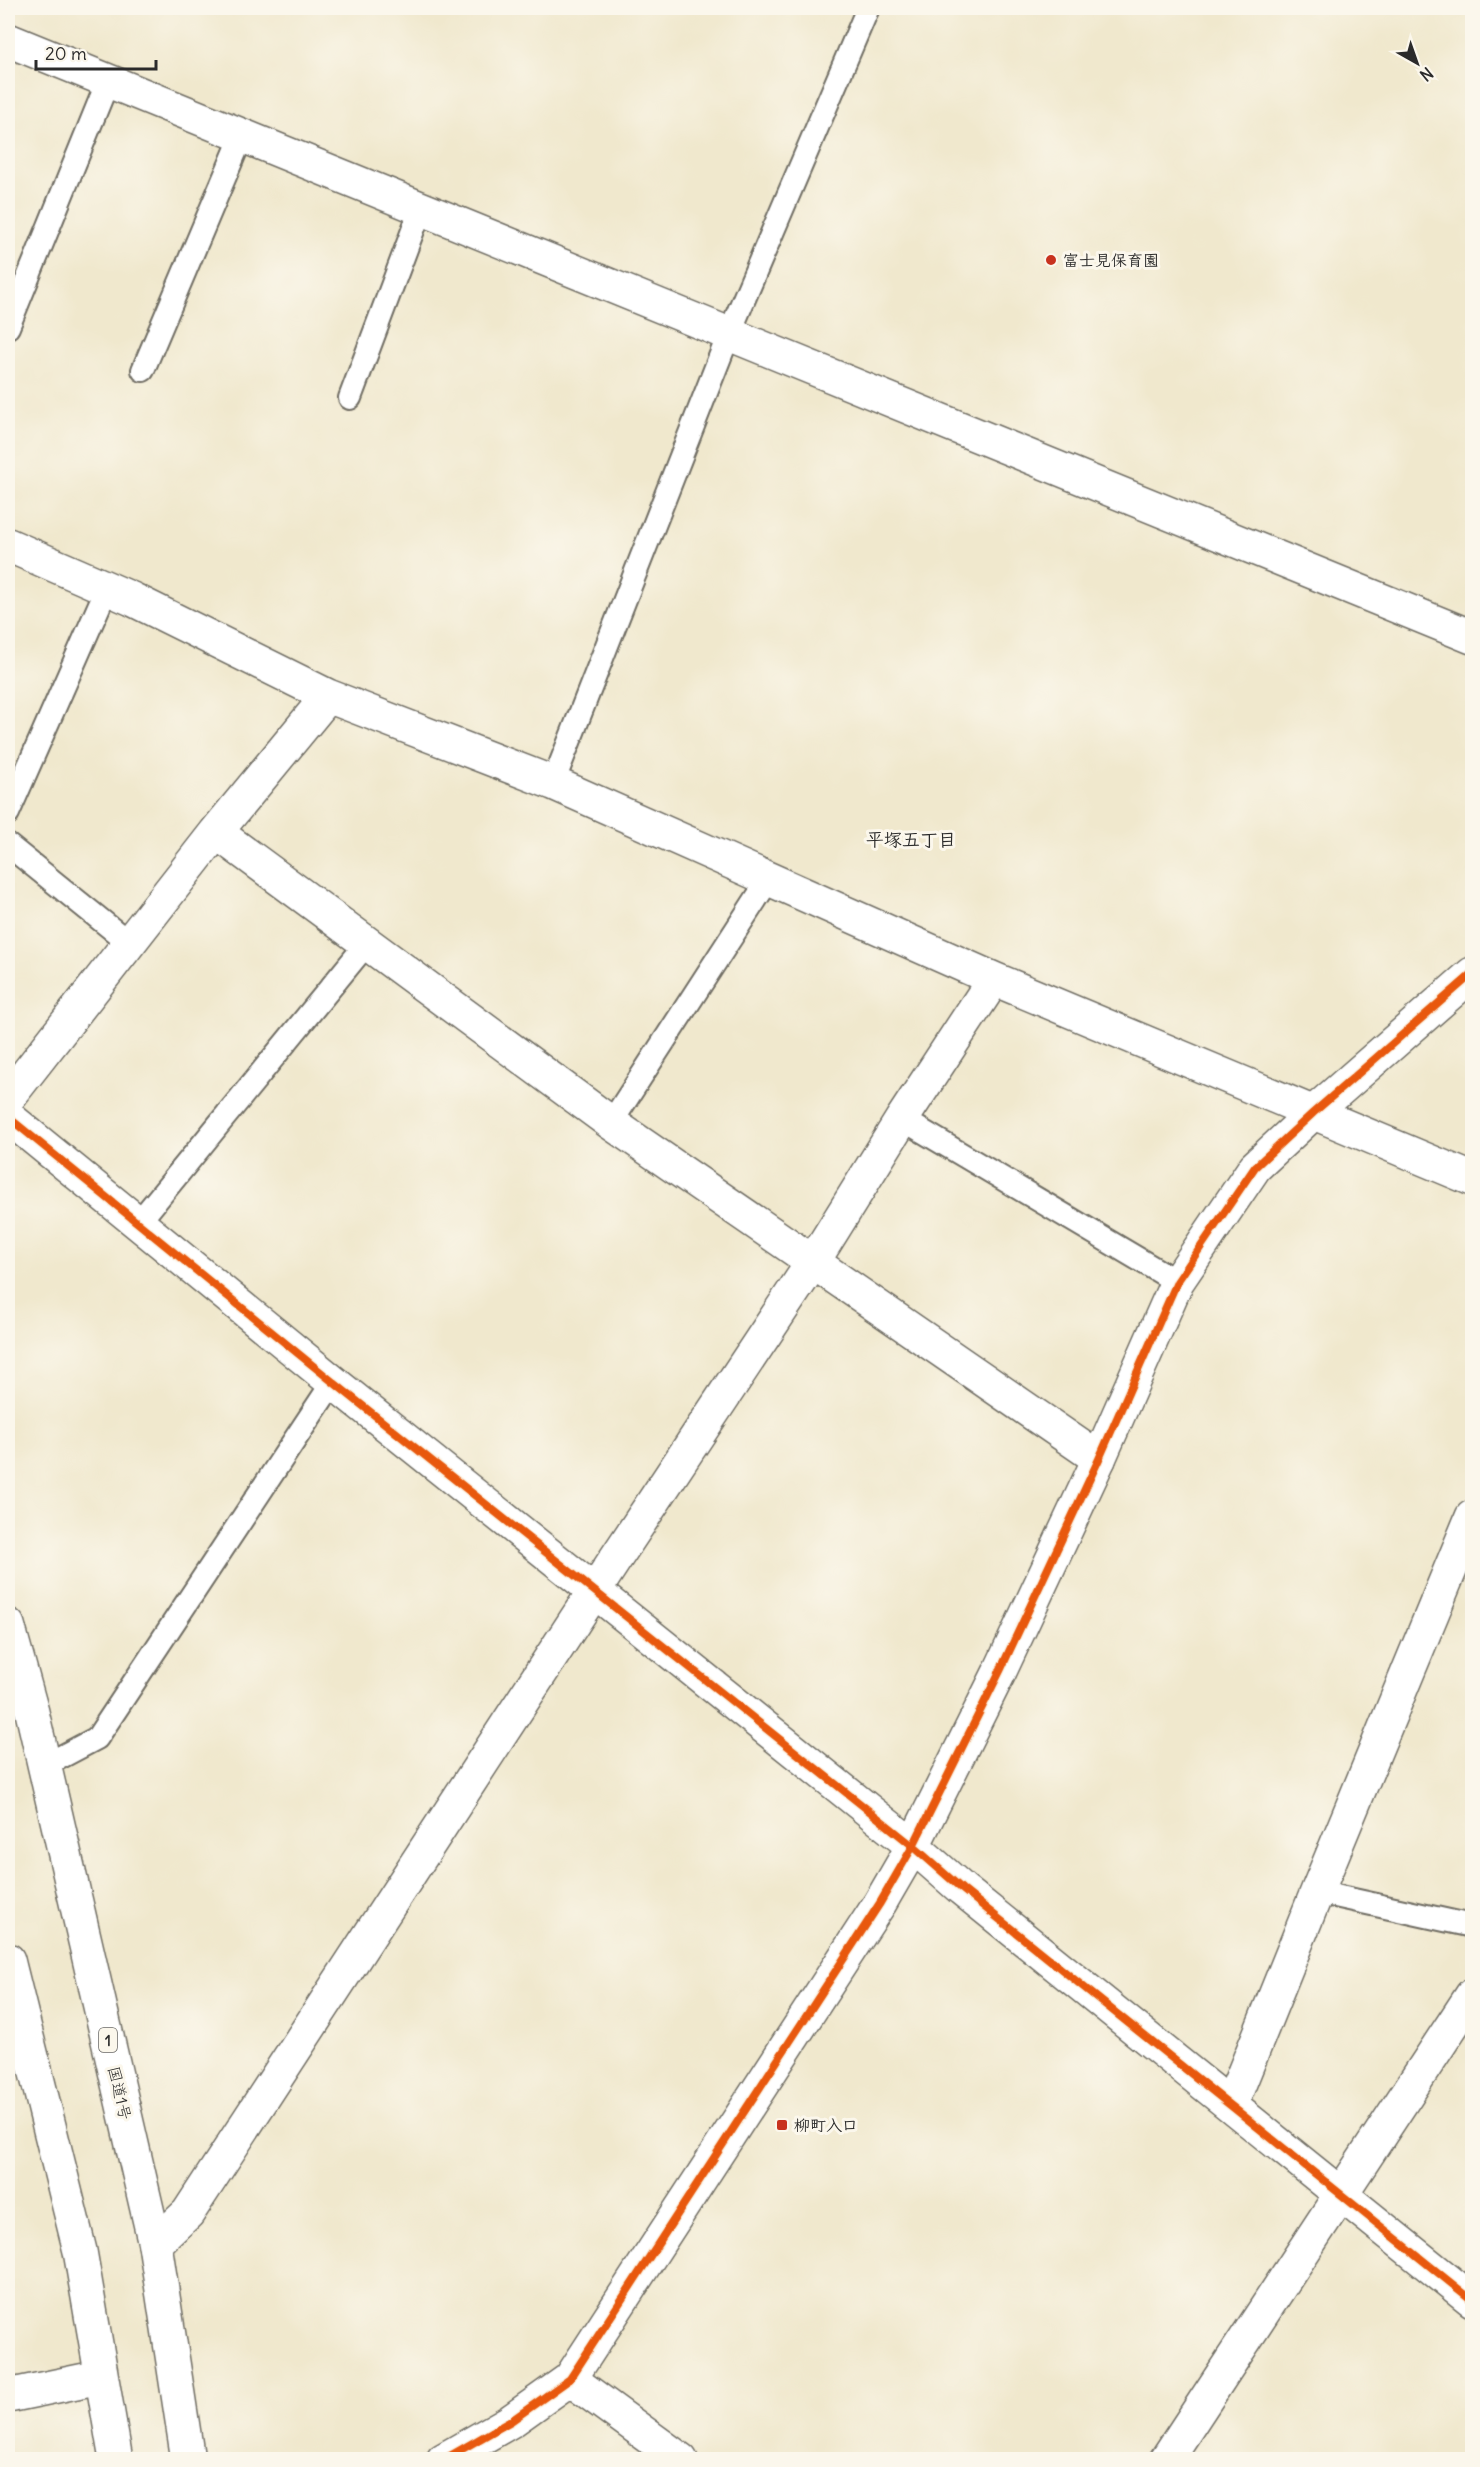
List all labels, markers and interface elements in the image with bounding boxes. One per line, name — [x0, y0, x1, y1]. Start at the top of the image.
scale bar — [36, 33, 156, 71]
north arrow — [1387, 33, 1447, 93]
text: 20 m — [45, 42, 87, 65]
text: N — [1416, 63, 1437, 86]
place label: 富士見保育園 — [1063, 250, 1159, 270]
marker: 富士見保育園 — [1044, 253, 1058, 267]
district label: 平塚五丁目 — [866, 828, 956, 851]
road number: 1 — [99, 2028, 117, 2052]
street label: 国道1号 — [104, 2064, 136, 2122]
place label: 柳町入口 — [794, 2115, 858, 2135]
marker: 柳町入口 — [775, 2118, 789, 2132]

